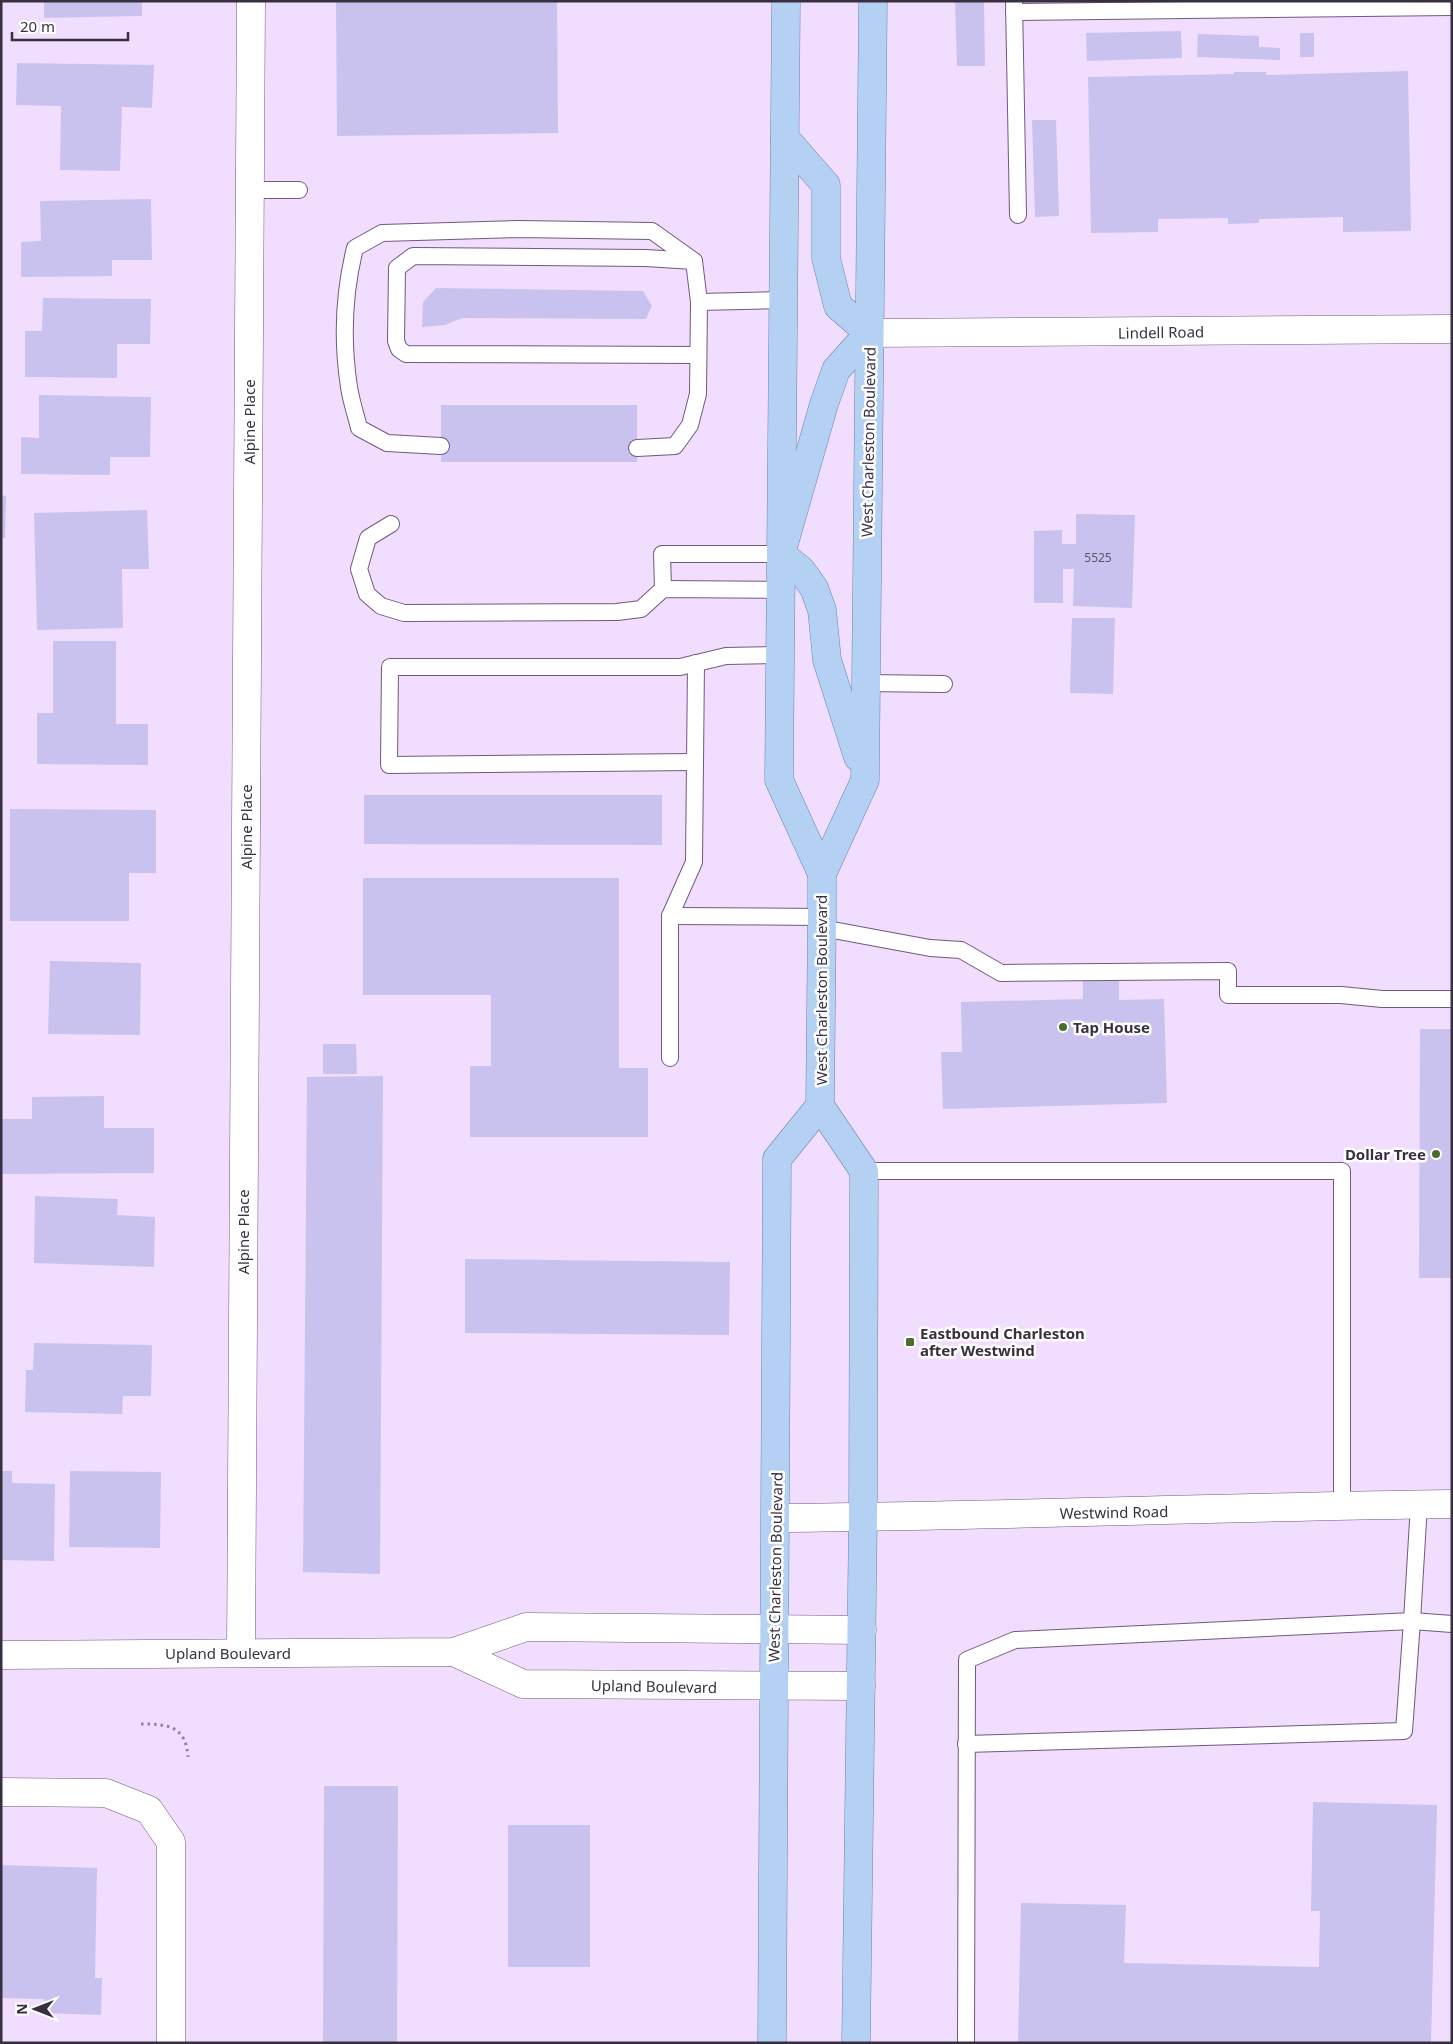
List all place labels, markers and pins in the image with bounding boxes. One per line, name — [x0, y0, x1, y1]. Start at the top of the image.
place label: Tap House — [1073, 1017, 1150, 1037]
marker: Tap House — [1057, 1021, 1069, 1033]
place label: Dollar Tree — [1345, 1144, 1426, 1164]
marker: Dollar Tree — [1430, 1148, 1442, 1160]
place label: Eastbound Charleston after Westwind — [920, 1323, 1085, 1360]
marker: Eastbound Charleston after Westwind — [904, 1336, 916, 1348]

